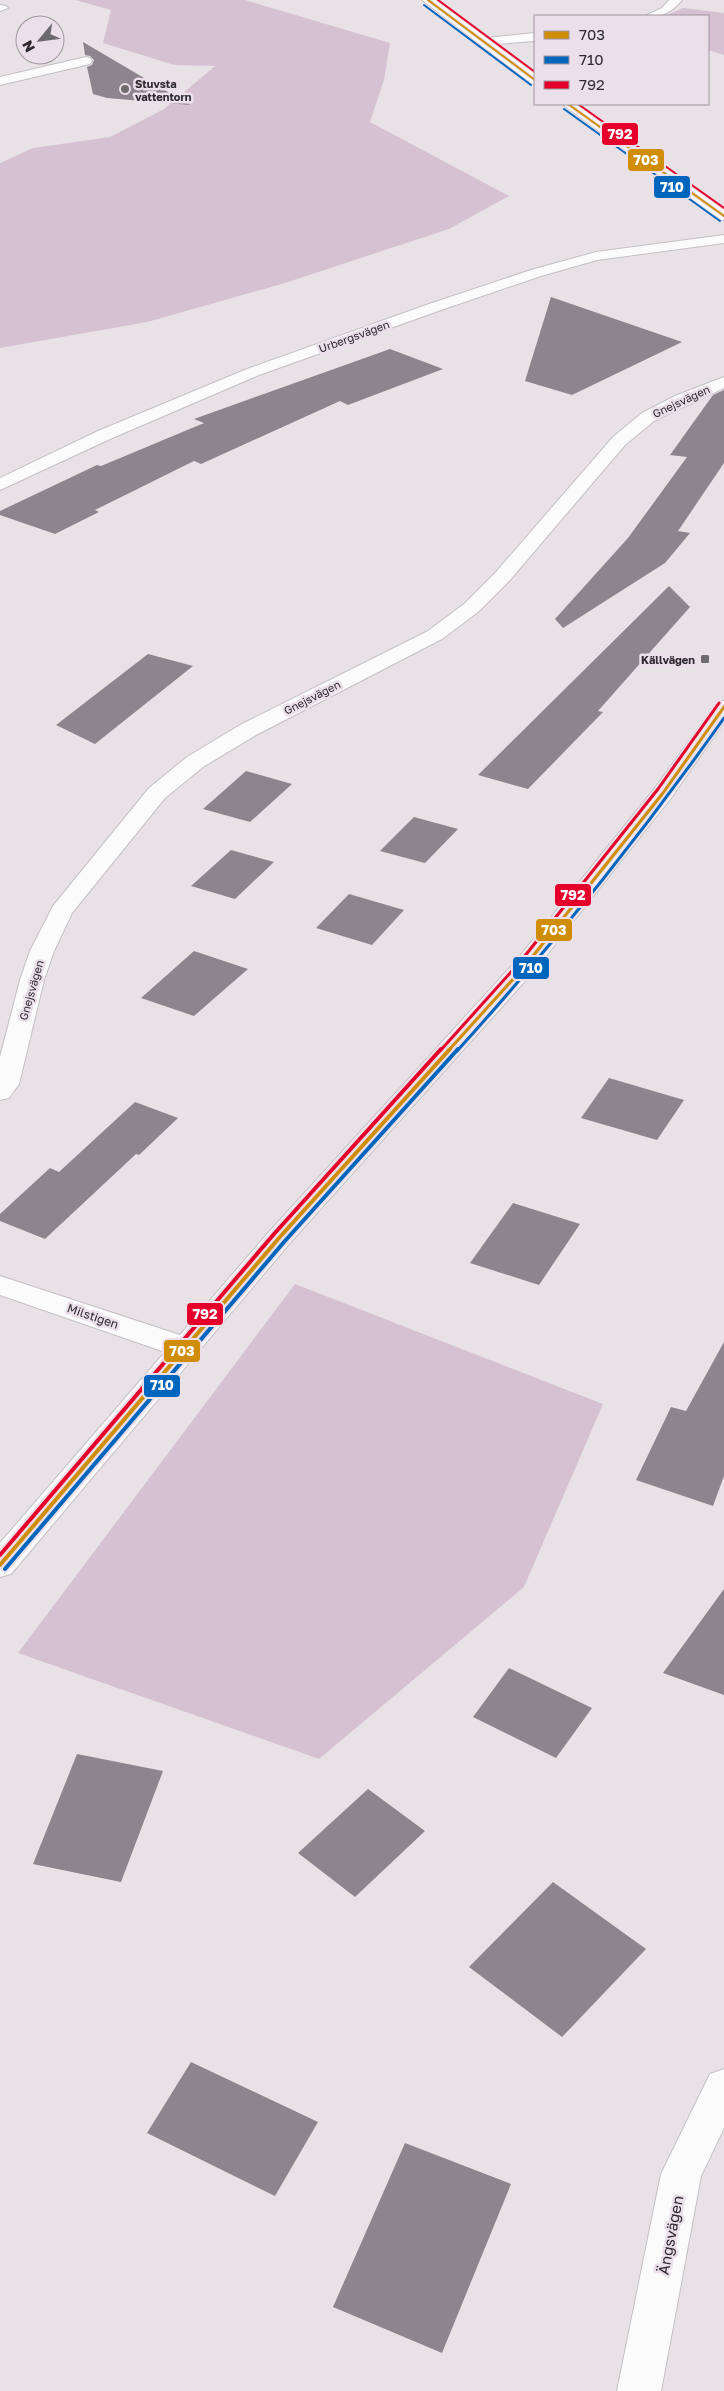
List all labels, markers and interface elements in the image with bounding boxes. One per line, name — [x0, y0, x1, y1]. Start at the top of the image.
north arrow — [15, 15, 65, 65]
legend — [534, 15, 709, 105]
text: 703 — [579, 25, 605, 43]
text: N — [18, 38, 38, 55]
text: 710 — [579, 50, 604, 68]
text: 792 — [579, 75, 605, 93]
place label: Stuvsta vattentorn — [135, 77, 192, 103]
marker: Stuvsta vattentorn — [119, 83, 131, 95]
line badge: 792 — [601, 122, 639, 146]
text: 792 — [607, 125, 633, 142]
line badge: 703 — [627, 148, 665, 172]
text: 703 — [633, 151, 659, 168]
line badge: 710 — [653, 175, 691, 199]
text: 710 — [660, 178, 684, 195]
street label: Urbergsvägen — [317, 317, 391, 355]
street label: Gnejsvägen — [650, 382, 712, 420]
place label: Källvägen — [641, 653, 695, 666]
marker: Källvägen — [699, 653, 711, 665]
street label: Gnejsvägen — [282, 677, 342, 717]
line badge: 792 — [554, 883, 592, 907]
text: 792 — [560, 886, 586, 903]
line badge: 703 — [535, 918, 573, 942]
text: 703 — [541, 921, 567, 938]
line badge: 710 — [512, 956, 550, 980]
street label: Gnejsvägen — [16, 959, 46, 1021]
text: 710 — [519, 959, 543, 976]
street label: Milstigen — [65, 1300, 121, 1332]
line badge: 792 — [186, 1302, 224, 1326]
text: 792 — [192, 1305, 218, 1322]
line badge: 703 — [163, 1339, 201, 1363]
text: 703 — [169, 1342, 195, 1359]
line badge: 710 — [143, 1374, 181, 1398]
text: 710 — [150, 1376, 174, 1393]
street label: Ängsvägen — [654, 2194, 686, 2276]

